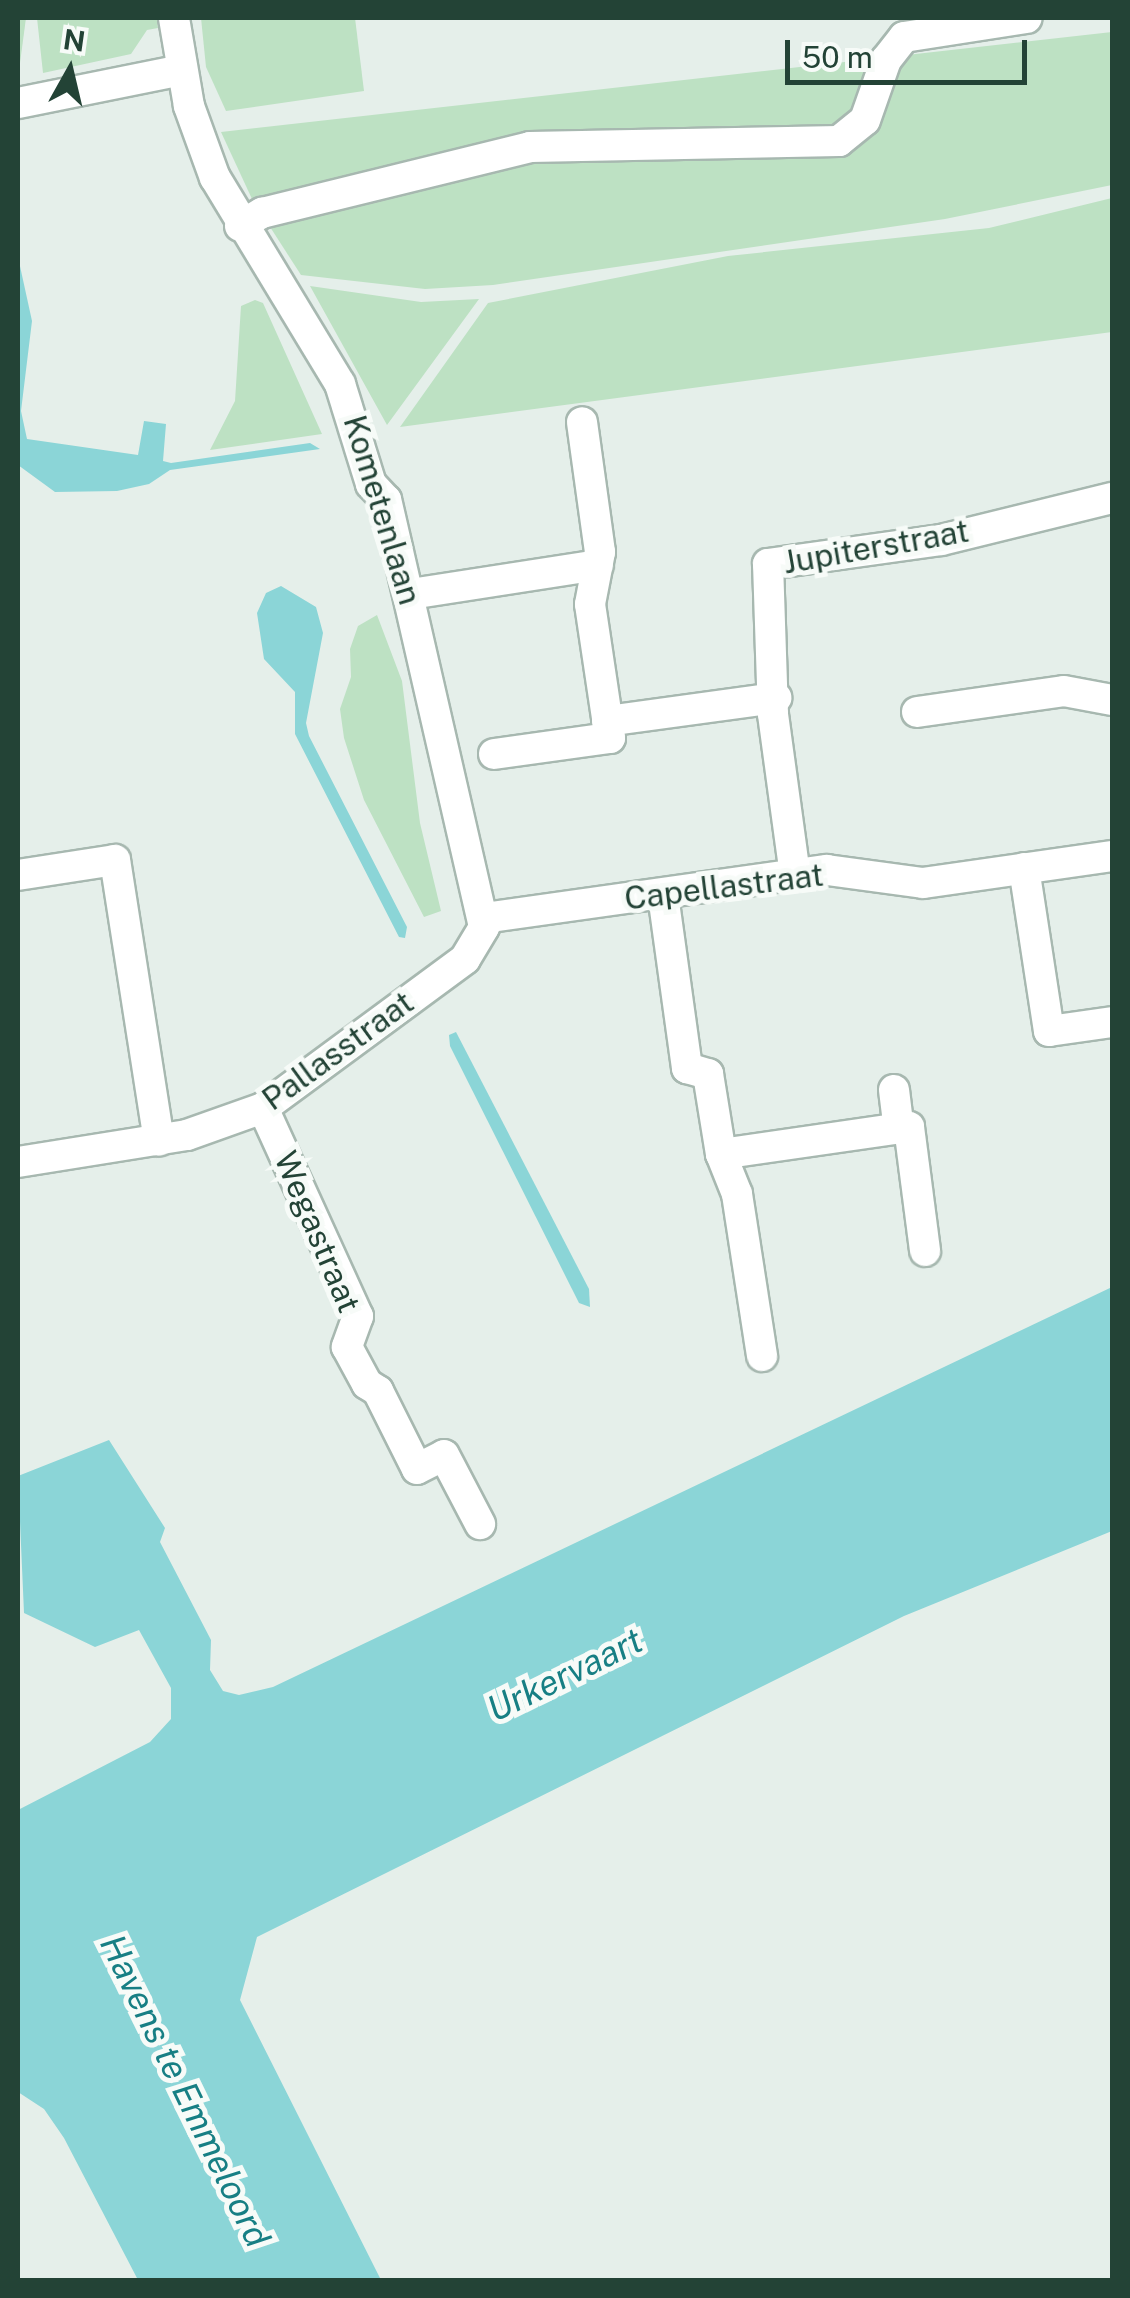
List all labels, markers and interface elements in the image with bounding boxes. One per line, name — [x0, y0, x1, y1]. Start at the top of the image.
north arrow — [20, 20, 120, 120]
scale bar — [790, 20, 1032, 82]
text: N — [61, 22, 87, 58]
text: 50 m — [802, 39, 873, 75]
street label: Kometenlaan — [335, 411, 429, 609]
street label: Jupiterstraat — [780, 512, 972, 582]
street label: Capellastraat — [622, 856, 826, 918]
street label: Pallasstraat — [255, 983, 421, 1119]
street label: Wegastraat — [266, 1146, 368, 1318]
water label: Urkervaart — [481, 1619, 649, 1731]
water label: Havens te Emmeloord — [91, 1928, 279, 2254]

